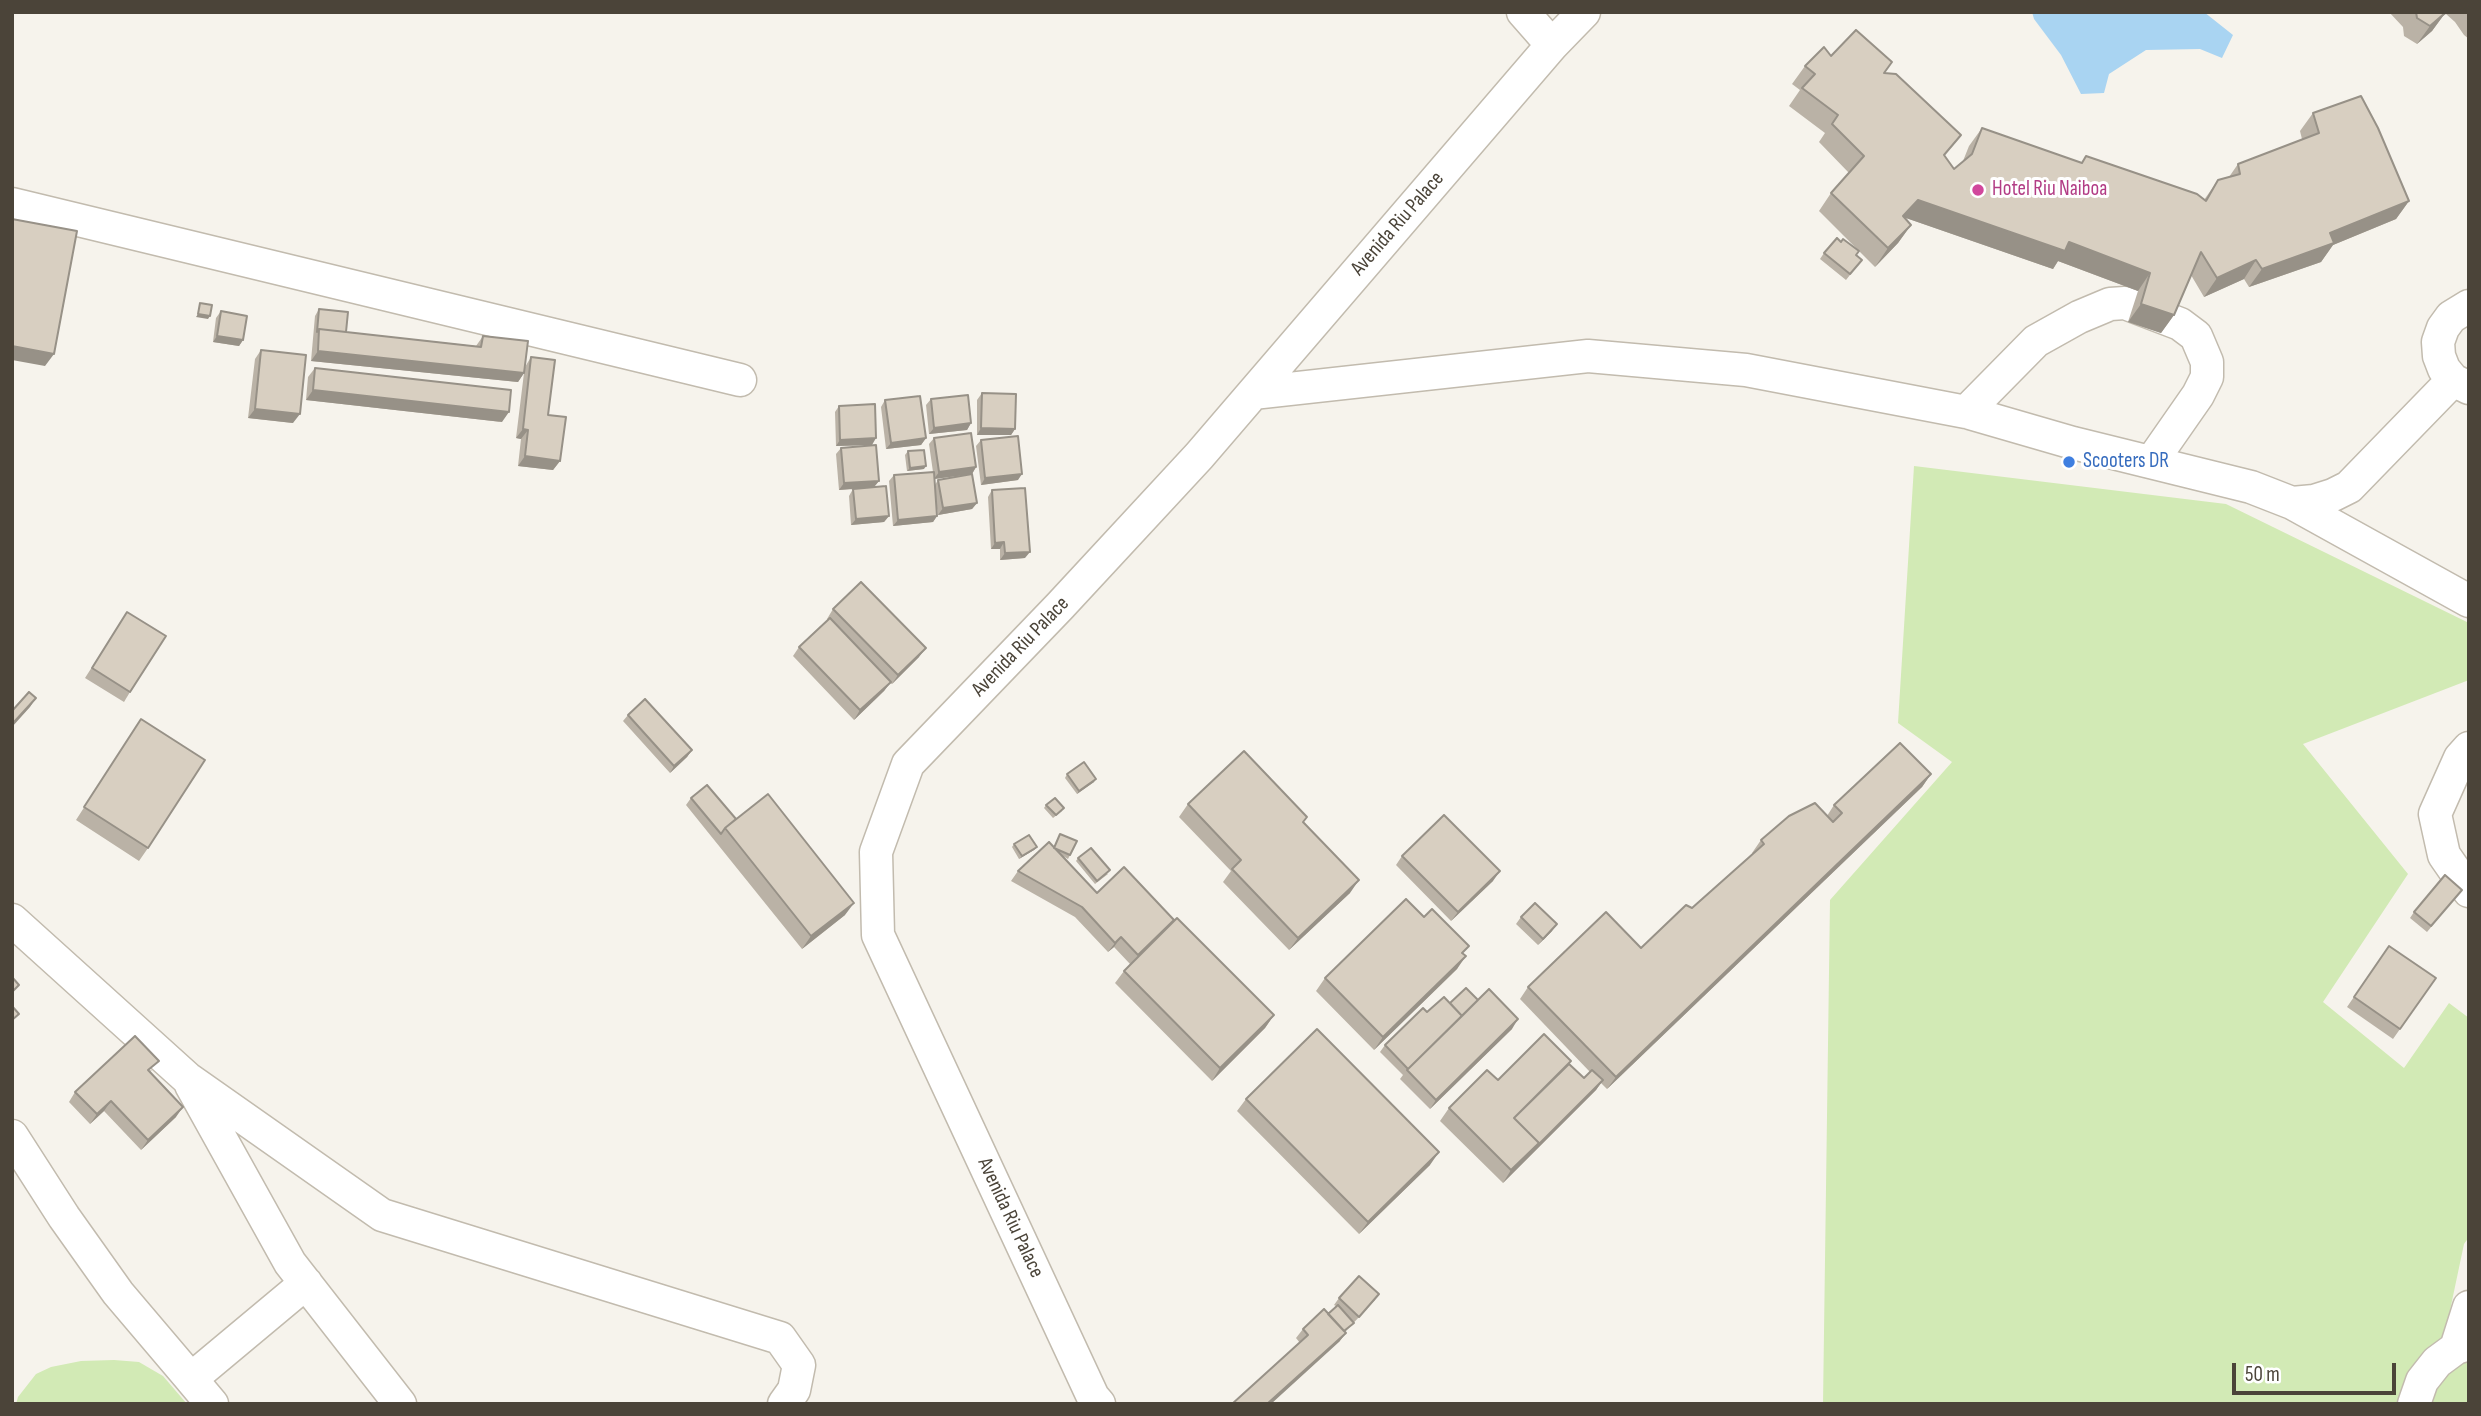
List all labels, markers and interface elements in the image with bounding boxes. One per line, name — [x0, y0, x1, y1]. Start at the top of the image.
street label: Avenida Riu Palace — [1346, 167, 1450, 281]
place label: Hotel Riu Naiboa — [1992, 177, 2107, 203]
marker: Hotel Riu Naiboa — [1970, 182, 1986, 198]
place label: Scooters DR — [2083, 449, 2169, 475]
marker: Scooters DR — [2061, 454, 2077, 470]
street label: Avenida Riu Palace — [967, 592, 1075, 702]
street label: Avenida Riu Palace — [971, 1154, 1049, 1282]
scale bar — [2236, 1350, 2400, 1394]
text: 50 m — [2245, 1362, 2280, 1387]

